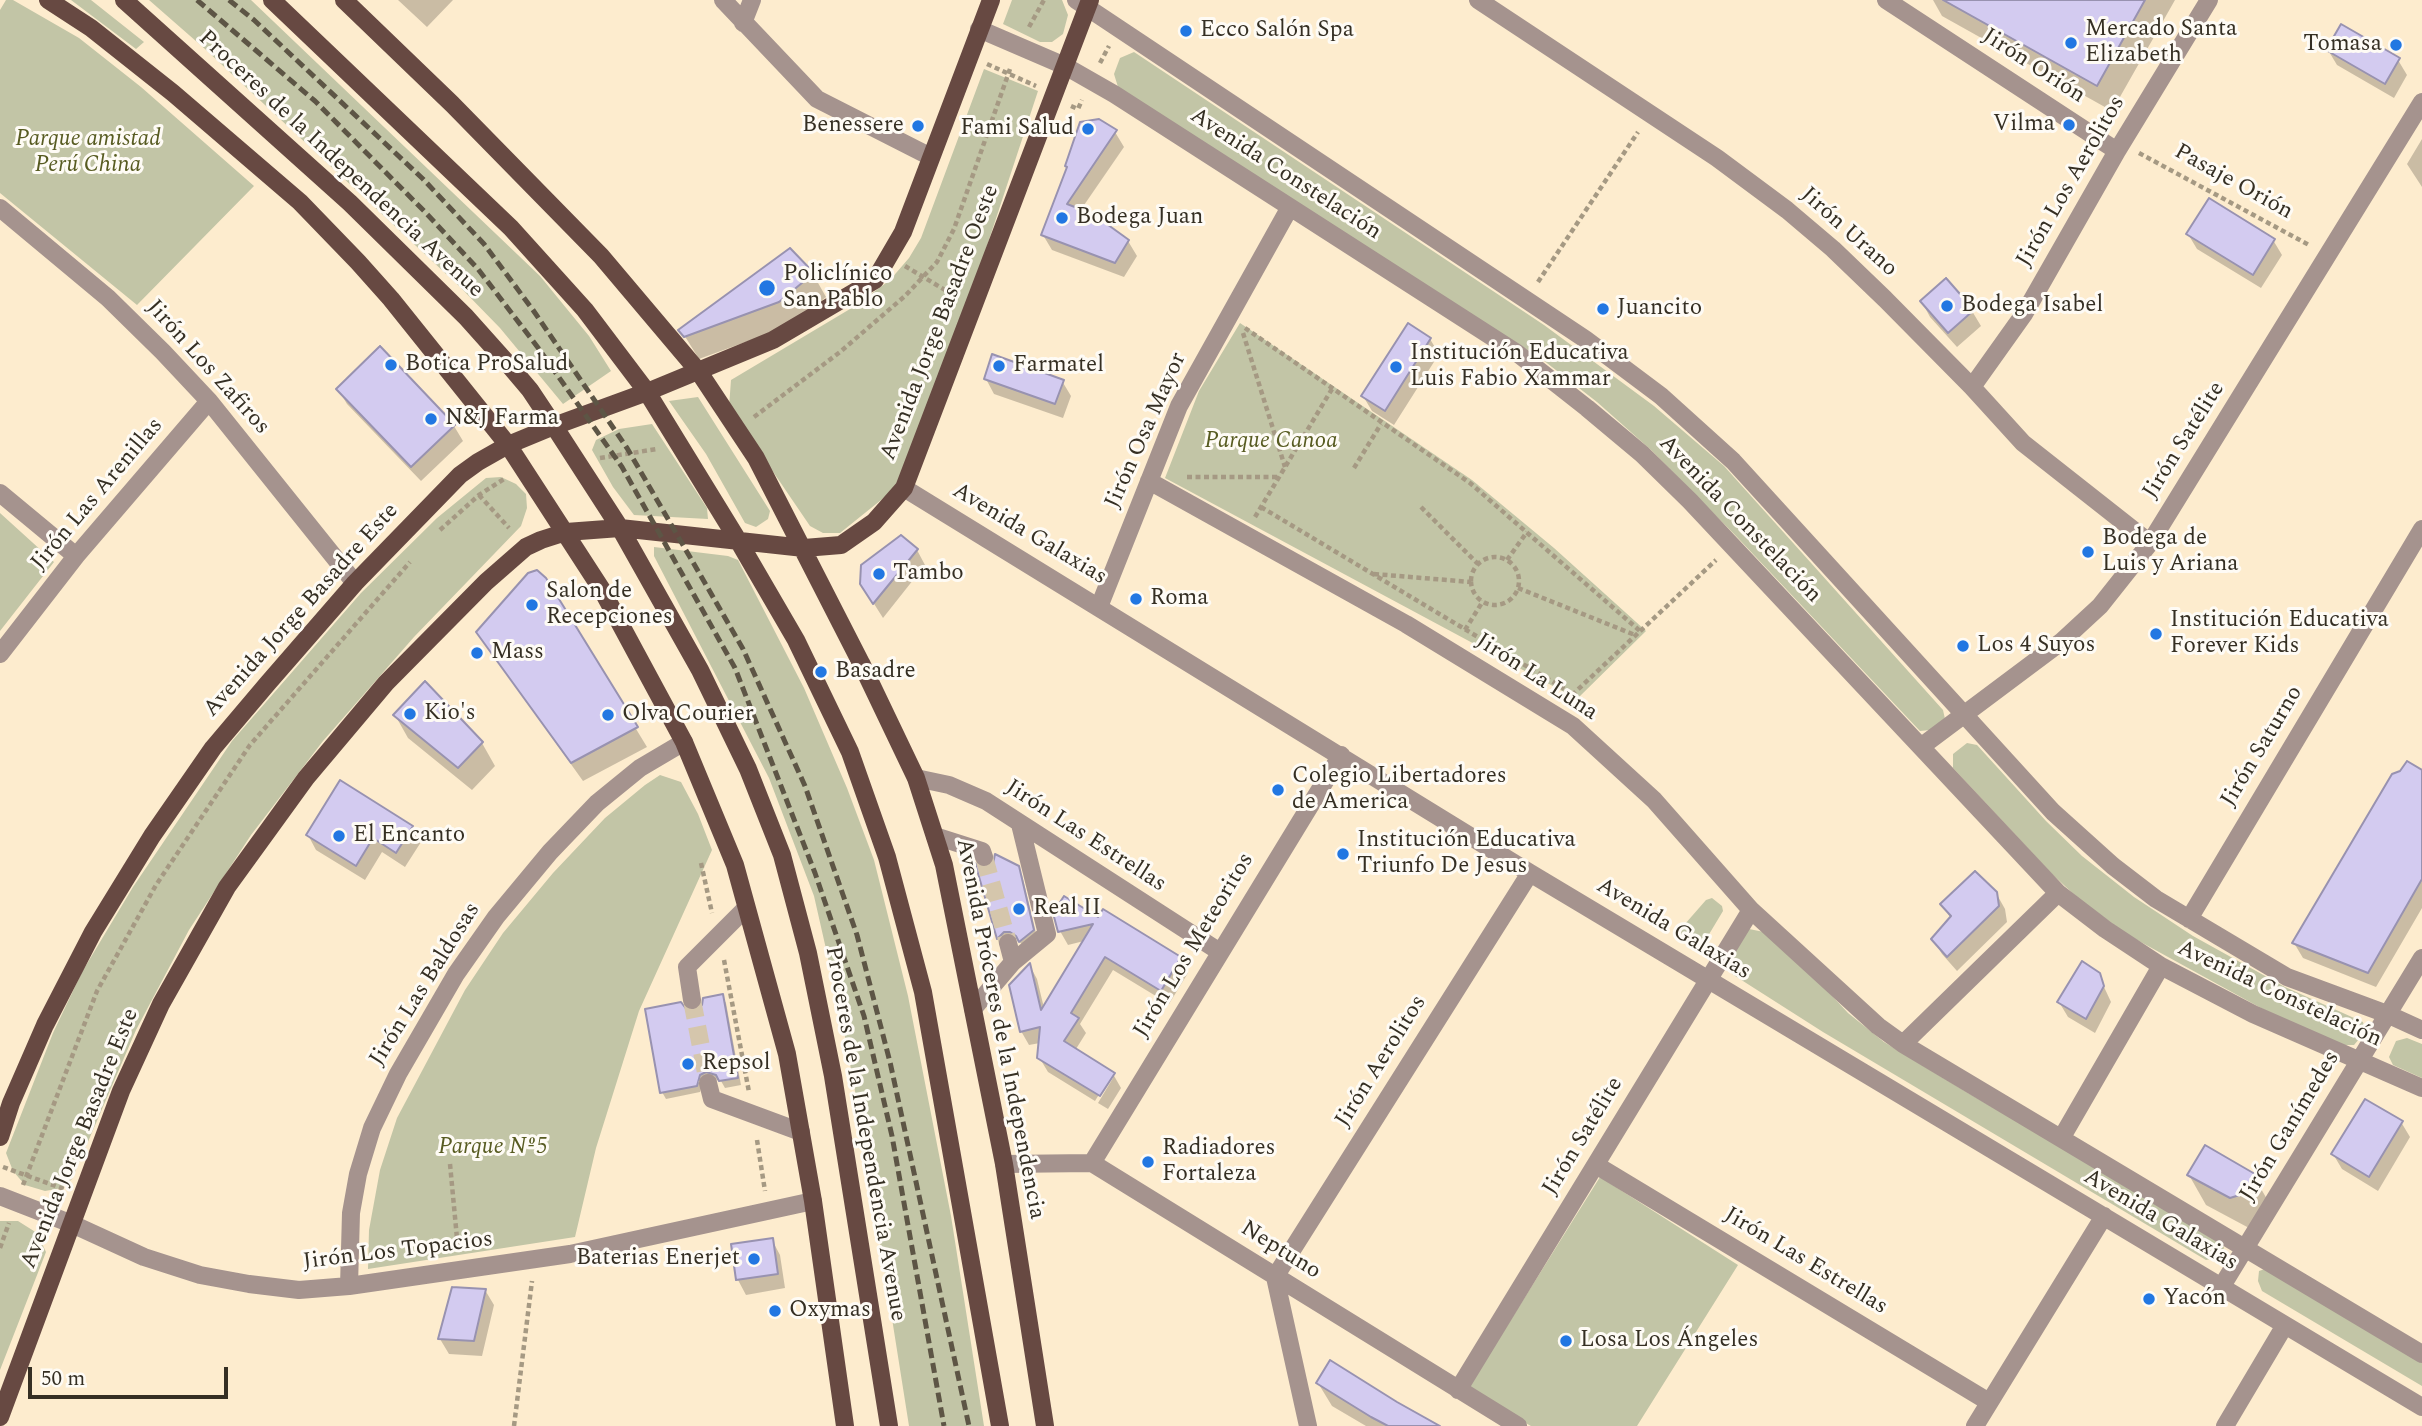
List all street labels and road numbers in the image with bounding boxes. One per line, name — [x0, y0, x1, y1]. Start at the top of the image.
street label: Jirón Orión — [1976, 23, 2090, 111]
street label: Proceres de la Independencia Avenue — [192, 25, 488, 305]
street label: Jirón Los Aerolitos — [2012, 91, 2132, 273]
street label: Avenida Constelación — [1184, 103, 1386, 247]
street label: Pasaje Orión — [2169, 139, 2297, 227]
street label: Avenida Jorge Basadre Oeste — [876, 181, 1006, 465]
street label: Jirón Urano — [1794, 182, 1902, 284]
street label: Jirón Los Zafiros — [139, 295, 275, 441]
street label: Jirón Osa Mayor — [1100, 349, 1194, 513]
street label: Jirón Satélite — [2138, 377, 2232, 505]
street label: Jirón Las Arenillas — [26, 413, 170, 577]
street label: Avenida Constelación — [1652, 430, 1826, 610]
street label: Avenida Galaxias — [947, 478, 1111, 592]
street label: Avenida Jorge Basadre Este — [199, 498, 405, 724]
street label: Jirón La Luna — [1470, 628, 1602, 728]
street label: Jirón Saturno — [2216, 681, 2310, 813]
street label: Jirón Las Estrellas — [999, 775, 1171, 899]
street label: Avenida Próceres de la Independencia — [948, 836, 1050, 1222]
street label: Jirón Los Meteoritos — [1129, 848, 1261, 1044]
street label: Avenida Galaxias — [1591, 873, 1755, 987]
street label: Jirón Las Baldosas — [365, 898, 487, 1072]
street label: Avenida Constelación — [2172, 936, 2386, 1054]
street label: Proceres de la Independencia Avenue — [817, 944, 911, 1324]
street label: Jirón Aerolitos — [1330, 991, 1434, 1133]
street label: Avenida Jorge Basadre Este — [16, 1005, 146, 1273]
street label: Jirón Ganímedes — [2235, 1047, 2347, 1207]
street label: Jirón Satélite — [1538, 1073, 1630, 1201]
street label: Avenida Galaxias — [2078, 1164, 2242, 1278]
street label: Jirón Las Estrellas — [1718, 1202, 1892, 1322]
street label: Neptuno — [1235, 1216, 1325, 1286]
street label: Jirón Los Topacios — [302, 1227, 494, 1277]

